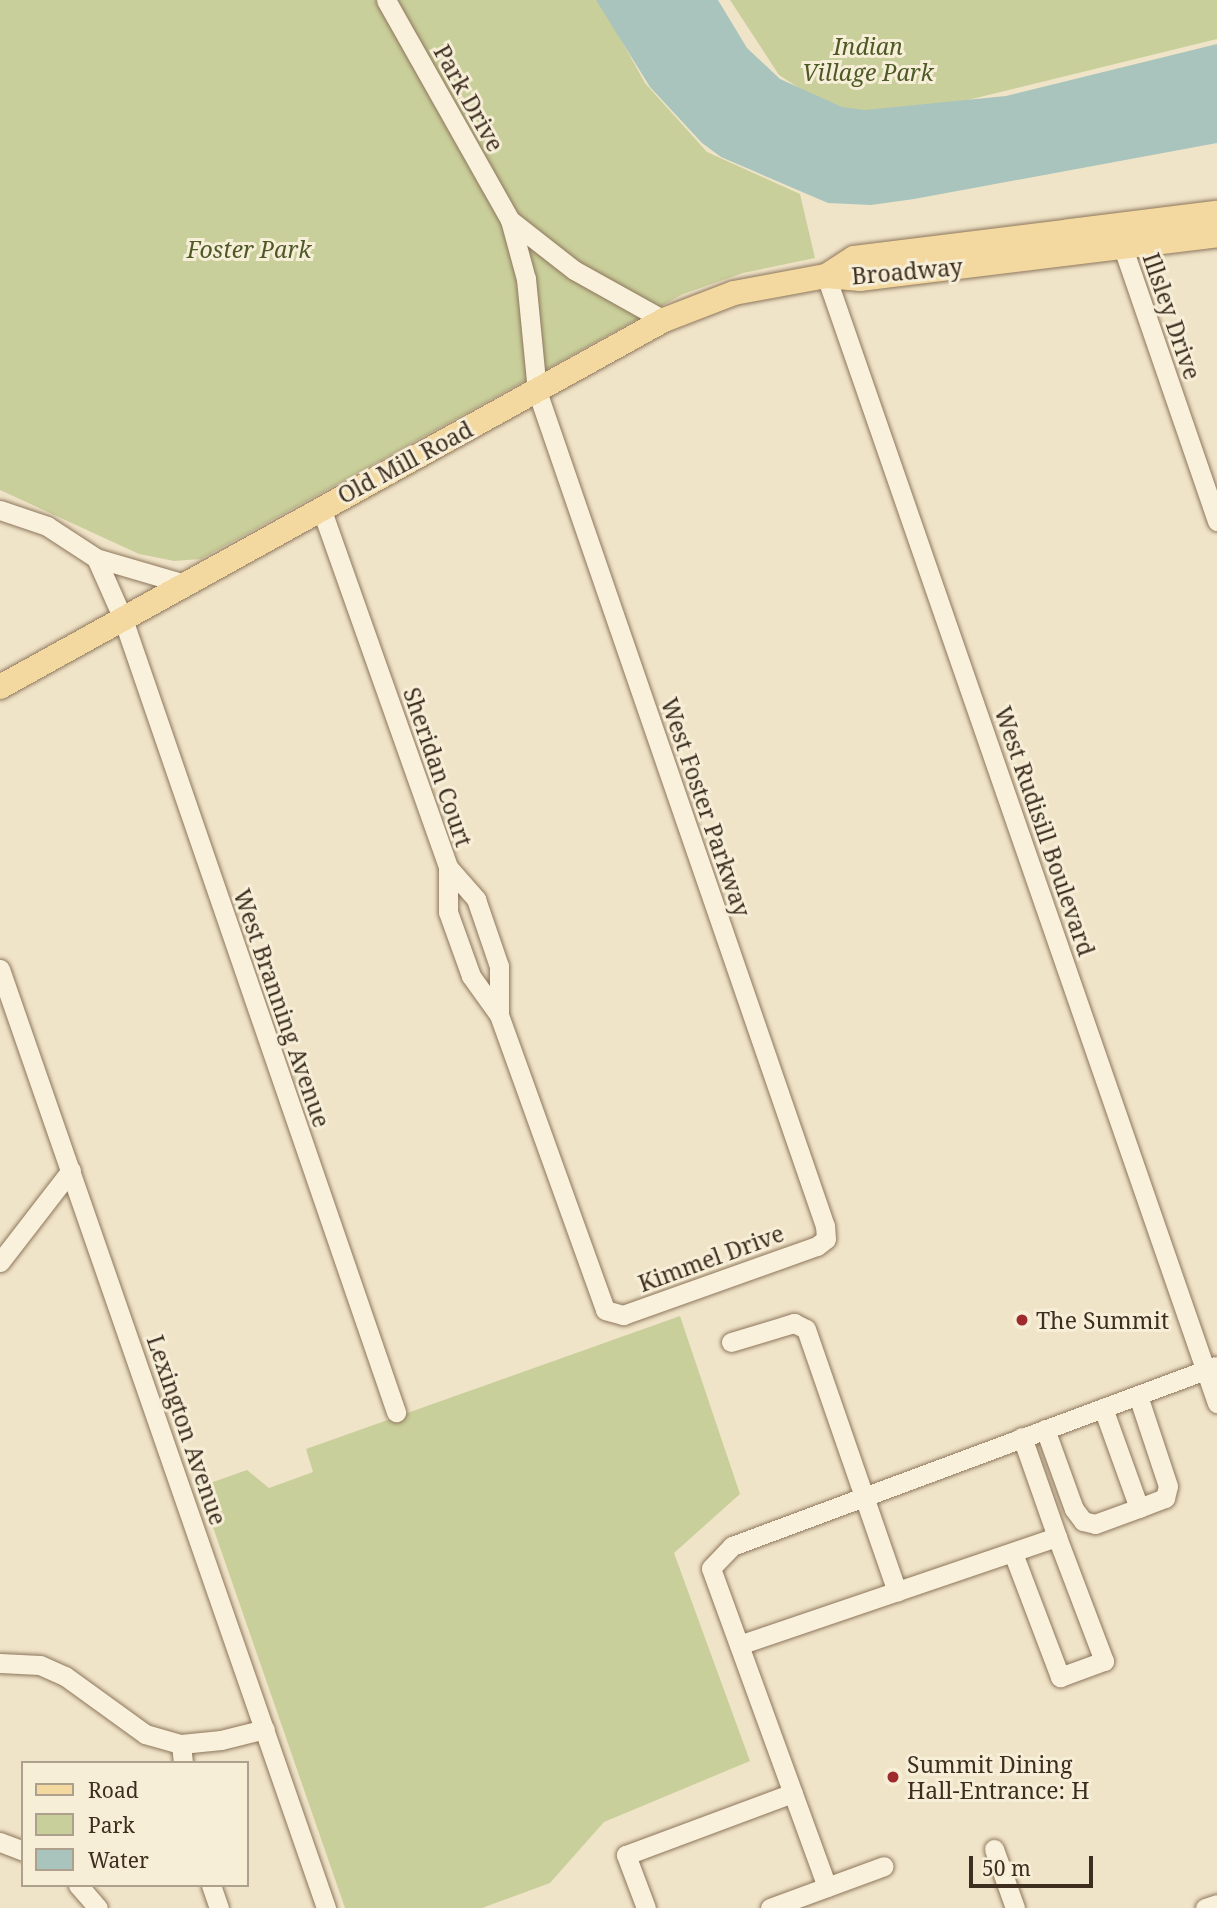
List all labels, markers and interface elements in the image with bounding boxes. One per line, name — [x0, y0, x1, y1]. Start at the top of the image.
park label: Indian Village Park — [802, 32, 934, 86]
street label: Park Drive — [428, 40, 510, 156]
park label: Foster Park — [187, 235, 311, 263]
street label: Illsley Drive — [1137, 249, 1207, 383]
street label: Broadway — [850, 252, 964, 290]
street label: Old Mill Road — [333, 415, 477, 509]
street label: Sheridan Court — [398, 684, 478, 850]
street label: West Foster Parkway — [656, 694, 756, 920]
street label: West Rudisill Boulevard — [989, 703, 1101, 959]
street label: West Branning Avenue — [228, 885, 336, 1131]
street label: Kimmel Drive — [634, 1219, 788, 1297]
place label: The Summit — [1036, 1306, 1169, 1334]
marker: The Summit — [1014, 1312, 1030, 1328]
street label: Lexington Avenue — [142, 1331, 232, 1529]
place label: Summit Dining Hall-Entrance: H — [907, 1750, 1089, 1804]
legend — [21, 1761, 248, 1887]
marker: Summit Dining Hall-Entrance: H — [885, 1769, 901, 1785]
text: Road — [88, 1776, 139, 1804]
text: Park — [88, 1811, 135, 1839]
scale bar — [972, 1842, 1096, 1886]
text: Water — [88, 1846, 149, 1874]
text: 50 m — [982, 1854, 1031, 1882]

